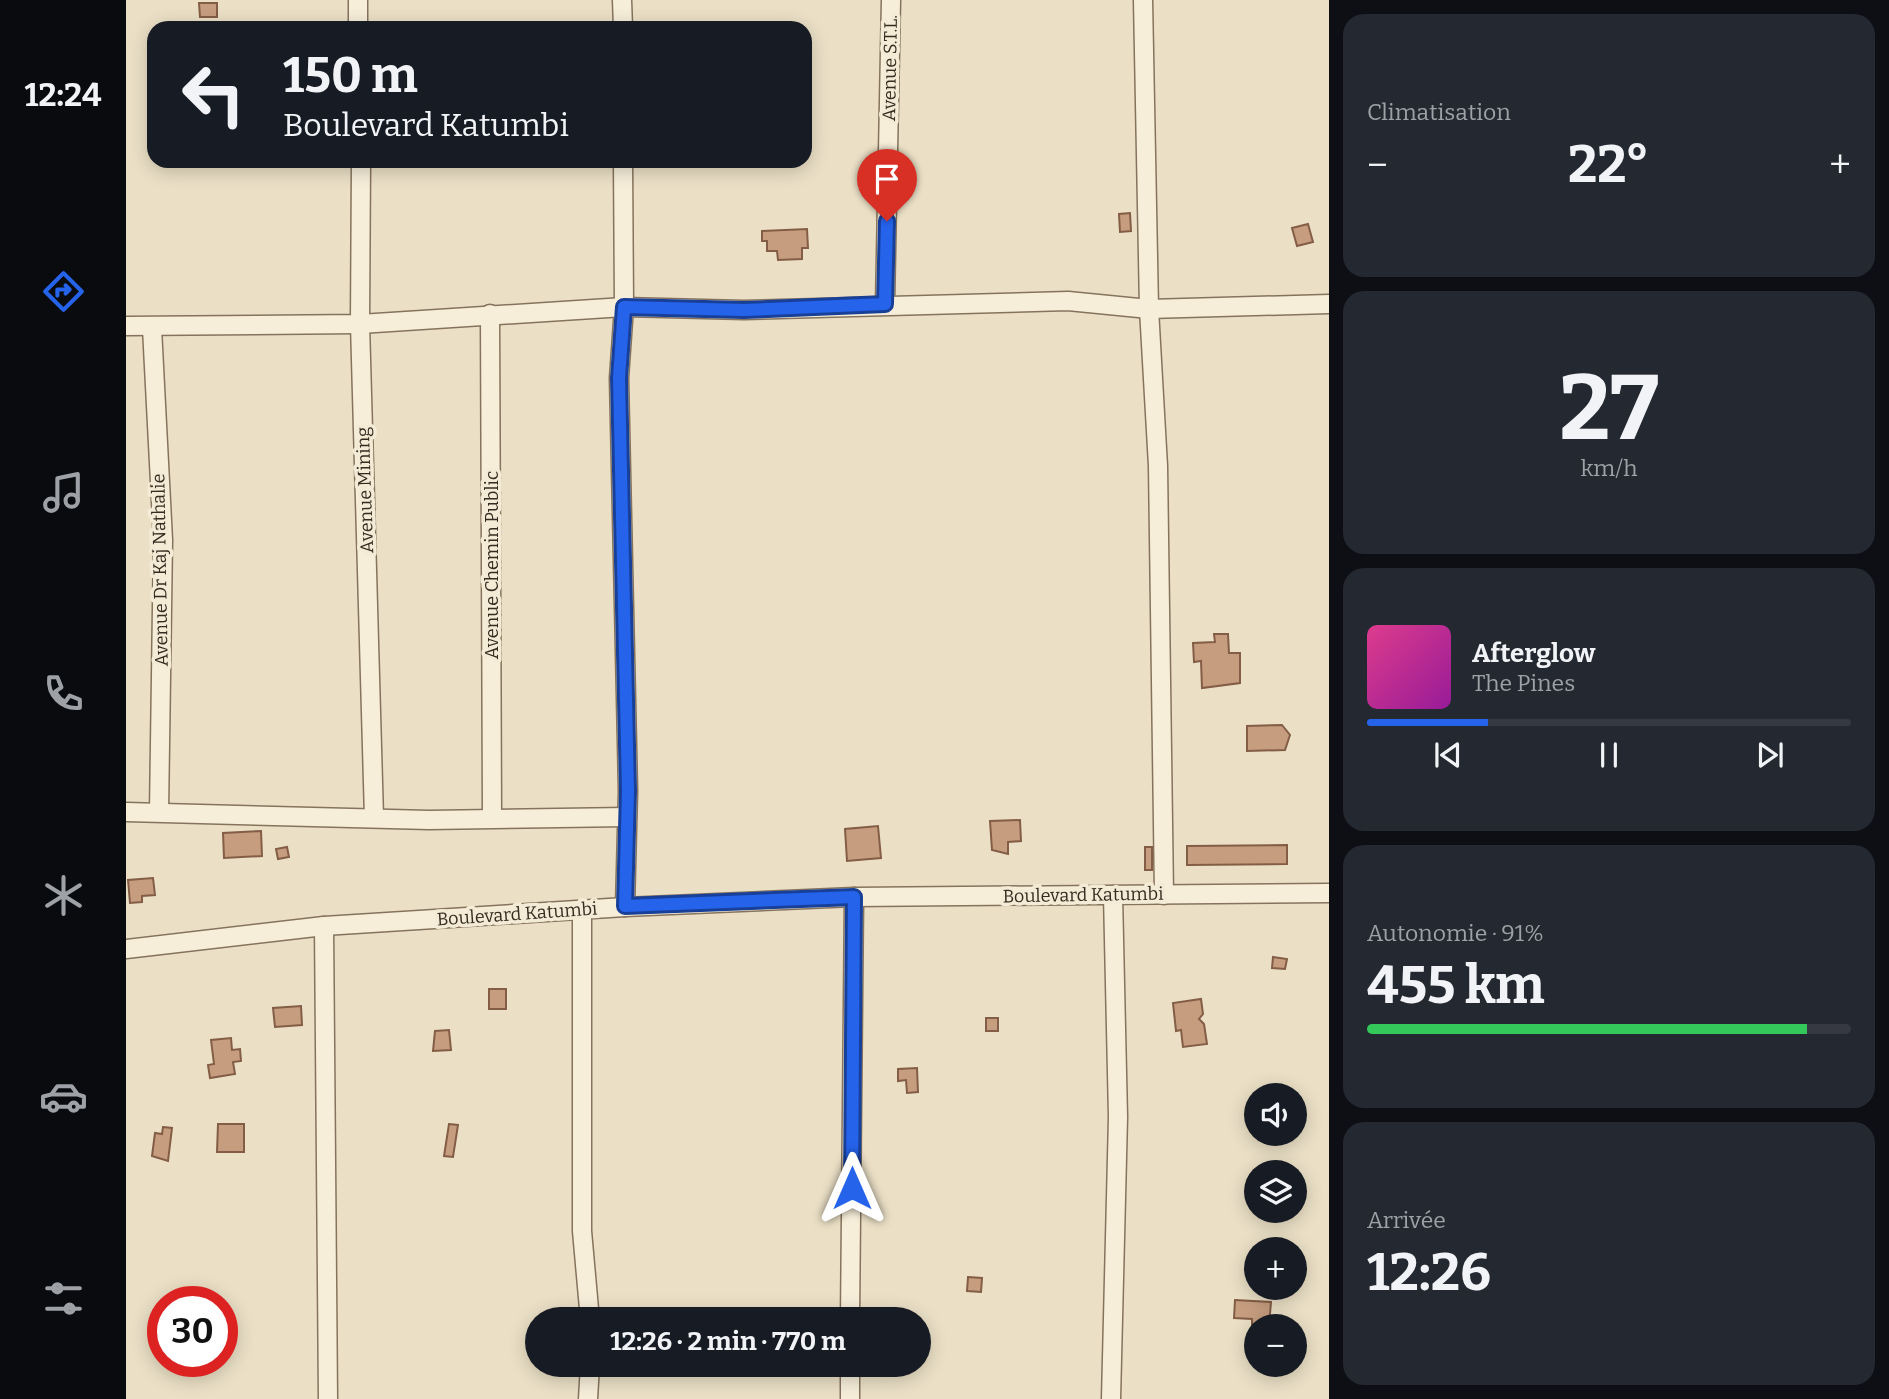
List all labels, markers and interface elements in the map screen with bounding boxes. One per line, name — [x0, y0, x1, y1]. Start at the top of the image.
street label: Avenue S.T.L. — [878, 15, 902, 121]
text: 150 m — [283, 46, 418, 105]
icon: left — [168, 49, 259, 140]
text: 12:24 — [25, 76, 101, 114]
text: Climatisation — [1367, 98, 1511, 126]
text: Boulevard Katumbi — [283, 106, 569, 144]
text: 22° — [1568, 133, 1649, 196]
text: − — [1367, 142, 1388, 188]
text: + — [1829, 142, 1851, 188]
pin — [857, 149, 917, 221]
icon: arrive — [868, 160, 906, 198]
icon: directions — [39, 267, 88, 316]
text: 27 — [1559, 354, 1659, 463]
street label: Avenue Mining — [352, 426, 378, 554]
text: km/h — [1581, 454, 1637, 482]
icon: music — [39, 468, 88, 517]
street label: Avenue Chemin Public — [481, 471, 503, 659]
street label: Avenue Dr Kaj Nathalie — [147, 473, 173, 667]
text: Afterglow — [1472, 638, 1595, 669]
icon: phone — [39, 669, 88, 718]
text: The Pines — [1472, 669, 1575, 697]
icon: previous — [1429, 736, 1467, 774]
icon: pause — [1590, 736, 1628, 774]
icon: next — [1751, 736, 1789, 774]
icon: climate — [39, 871, 88, 920]
street label: Boulevard Katumbi — [1002, 883, 1164, 907]
street label: Boulevard Katumbi — [436, 897, 598, 931]
text: Autonomie · 91% — [1367, 919, 1544, 947]
text: 455 km — [1367, 954, 1545, 1017]
icon: car — [39, 1072, 88, 1121]
map controls — [1244, 1083, 1307, 1377]
button: sound — [1244, 1083, 1307, 1146]
position arrow — [815, 1151, 889, 1225]
button: layers — [1244, 1160, 1307, 1223]
text: Arrivée — [1367, 1206, 1446, 1234]
button: + — [1244, 1237, 1307, 1300]
text: 12:26 — [1367, 1241, 1491, 1304]
icon: filters — [39, 1274, 88, 1323]
speed limit sign: 30 — [147, 1286, 238, 1377]
button: − — [1244, 1314, 1307, 1377]
text: 12:26 · 2 min · 770 m — [610, 1326, 846, 1357]

